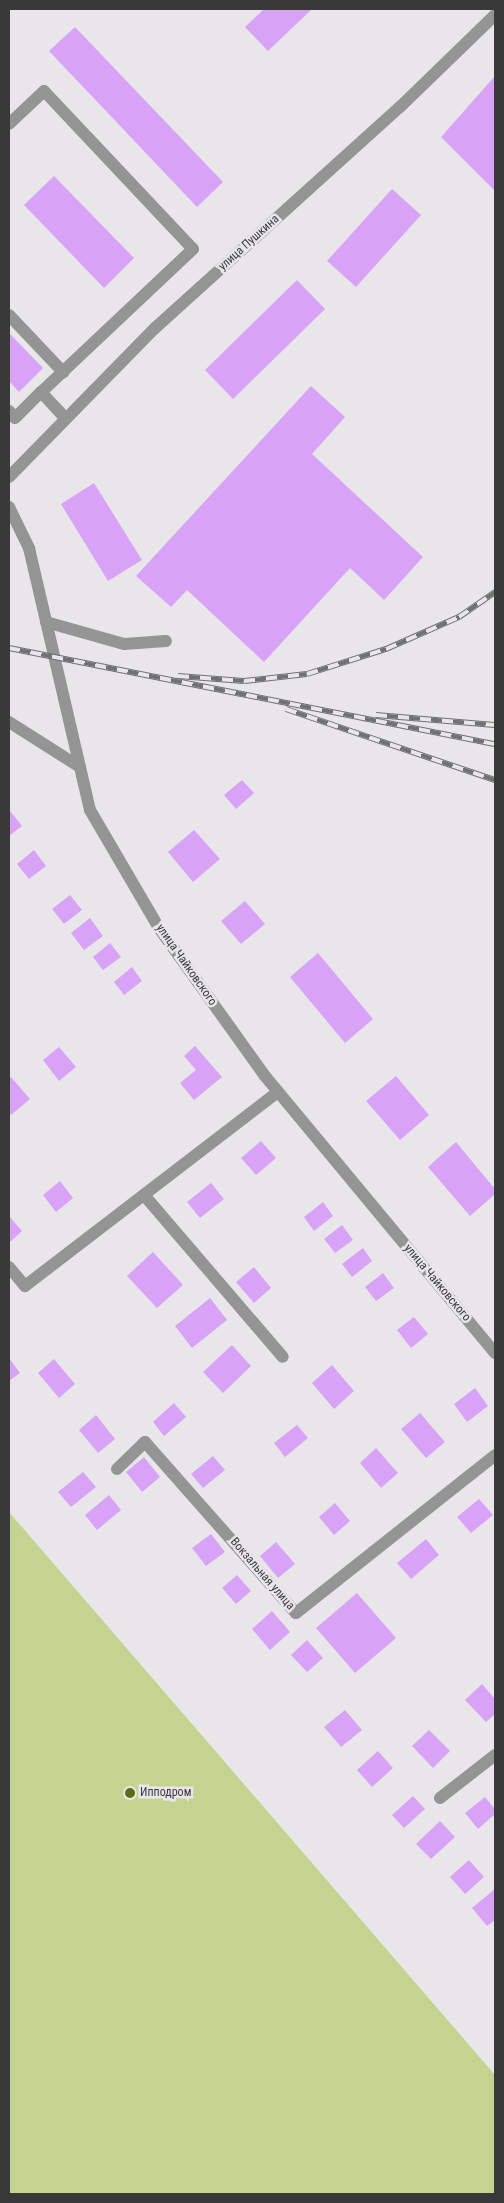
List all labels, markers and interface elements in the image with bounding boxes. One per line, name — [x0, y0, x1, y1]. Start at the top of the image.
street label: улица Пушкина — [216, 212, 282, 274]
street label: улица Чайковского — [153, 921, 219, 1009]
street label: улица Чайковского — [401, 1242, 473, 1324]
street label: Вокзальная улица — [227, 1535, 297, 1613]
place label: Ипподром — [140, 1786, 191, 1800]
marker: Ипподром — [124, 1787, 136, 1799]

